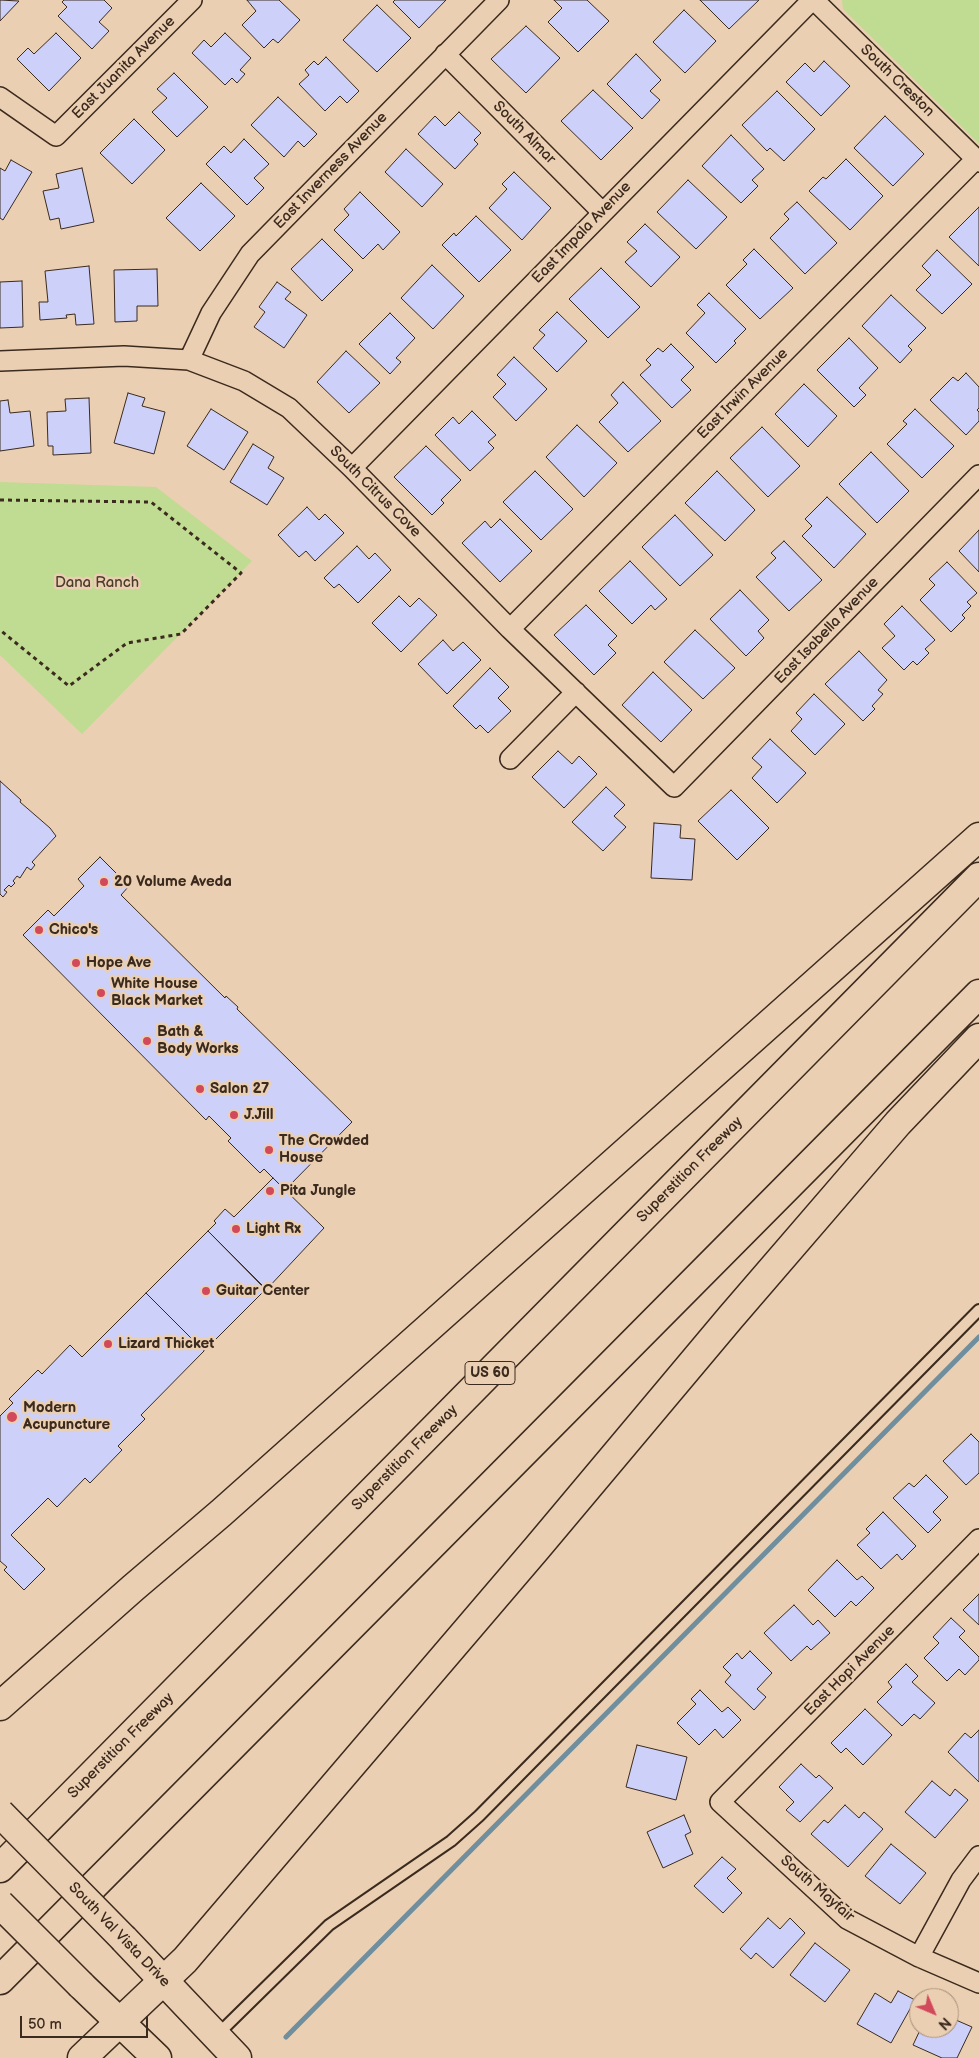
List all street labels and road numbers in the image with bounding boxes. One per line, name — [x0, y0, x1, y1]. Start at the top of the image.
street label: East Juanita Avenue — [69, 13, 179, 123]
street label: South Creston — [856, 41, 938, 121]
street label: South Almar — [489, 98, 559, 168]
street label: East Inverness Avenue — [271, 109, 391, 233]
street label: East Impala Avenue — [529, 178, 635, 288]
street label: East Irwin Avenue — [694, 345, 792, 443]
street label: South Citrus Cove — [326, 443, 424, 541]
street label: East Isabella Avenue — [771, 574, 883, 688]
street label: Superstition Freeway — [633, 1113, 747, 1227]
road number: US 60 — [465, 1362, 515, 1385]
street label: Superstition Freeway — [348, 1401, 462, 1515]
street label: East Hopi Avenue — [801, 1622, 899, 1720]
street label: Superstition Freeway — [64, 1689, 178, 1803]
street label: South Mayfair — [776, 1852, 858, 1926]
street label: South Val Vista Drive — [64, 1879, 174, 1991]

